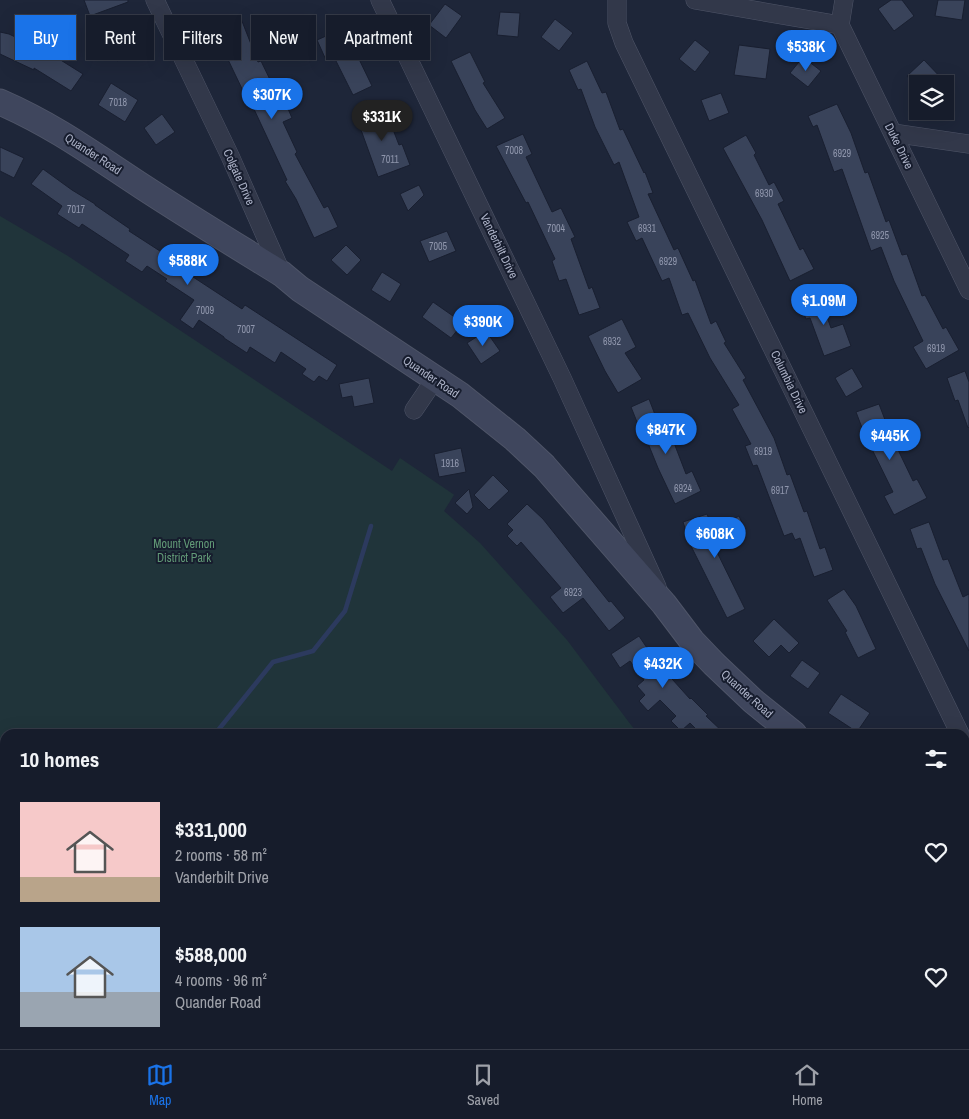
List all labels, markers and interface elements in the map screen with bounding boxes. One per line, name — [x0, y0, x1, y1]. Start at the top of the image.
chip: Buy — [15, 15, 76, 60]
chip: Rent — [86, 15, 154, 60]
chip: Filters — [164, 15, 241, 60]
chip: New — [251, 15, 316, 60]
chip: Apartment — [326, 15, 430, 60]
pin: $538K — [771, 30, 841, 72]
text: $538K — [787, 35, 825, 57]
map controls — [909, 75, 954, 120]
button: layers — [909, 75, 954, 120]
pin: $307K — [237, 78, 307, 120]
text: $307K — [253, 83, 291, 105]
house number: 7018 — [109, 96, 128, 109]
pin: $331K — [347, 100, 417, 142]
text: $331K — [363, 105, 401, 127]
street label: Duke Drive — [881, 120, 917, 172]
street label: Quander Road — [62, 130, 124, 178]
house number: 7008 — [505, 144, 524, 157]
street label: Colgate Drive — [219, 146, 259, 208]
house number: 6929 — [833, 147, 852, 160]
house number: 7011 — [381, 153, 399, 166]
house number: 6930 — [755, 187, 774, 200]
house number: 7017 — [67, 203, 86, 216]
street label: Vanderbilt Drive — [476, 211, 522, 281]
house number: 7004 — [547, 222, 566, 235]
house number: 6931 — [638, 222, 657, 235]
house number: 6925 — [871, 229, 890, 242]
house number: 7005 — [429, 240, 448, 253]
pin: $588K — [153, 244, 223, 286]
text: $588K — [169, 249, 207, 271]
house number: 6929 — [659, 255, 678, 268]
pin: $1.09M — [783, 284, 865, 326]
text: $1.09M — [802, 289, 846, 311]
house number: 7009 — [196, 304, 215, 317]
pin: $390K — [448, 304, 518, 347]
text: $390K — [464, 310, 502, 332]
house number: 7007 — [237, 323, 256, 336]
house number: 6932 — [603, 335, 622, 348]
house number: 6919 — [927, 342, 946, 355]
street label: Columbia Drive — [767, 348, 811, 416]
street label: Quander Road — [400, 352, 462, 402]
pin: $847K — [631, 412, 701, 455]
text: $847K — [647, 418, 685, 440]
pin: $445K — [855, 418, 925, 461]
text: $445K — [871, 424, 909, 446]
house number: 6919 — [754, 445, 773, 458]
house number: 1916 — [441, 457, 460, 470]
house number: 6924 — [674, 482, 693, 495]
house number: 6917 — [771, 484, 790, 497]
pin: $608K — [680, 516, 750, 559]
text: $608K — [696, 522, 734, 544]
park label: Mount Vernon District Park — [153, 536, 215, 566]
house number: 6923 — [564, 586, 583, 599]
pin: $432K — [628, 646, 698, 689]
text: $432K — [644, 652, 682, 674]
street label: Quander Road — [718, 666, 776, 722]
text: 10 homes — [20, 745, 99, 774]
icon: filters — [922, 745, 950, 773]
text: $331,000 — [175, 815, 247, 844]
icon: home — [60, 822, 120, 882]
icon: heart — [922, 838, 950, 866]
text: 2 rooms · 58 m² — [175, 844, 267, 866]
text: Vanderbilt Drive — [175, 866, 269, 888]
text: $588,000 — [175, 940, 247, 969]
icon: home — [60, 947, 120, 1007]
icon: heart — [922, 963, 950, 991]
text: 4 rooms · 96 m² — [175, 969, 267, 991]
text: Quander Road — [175, 991, 261, 1013]
tab: Map — [146, 1061, 174, 1109]
tab: Saved — [467, 1061, 499, 1109]
tab: Home — [792, 1061, 823, 1109]

